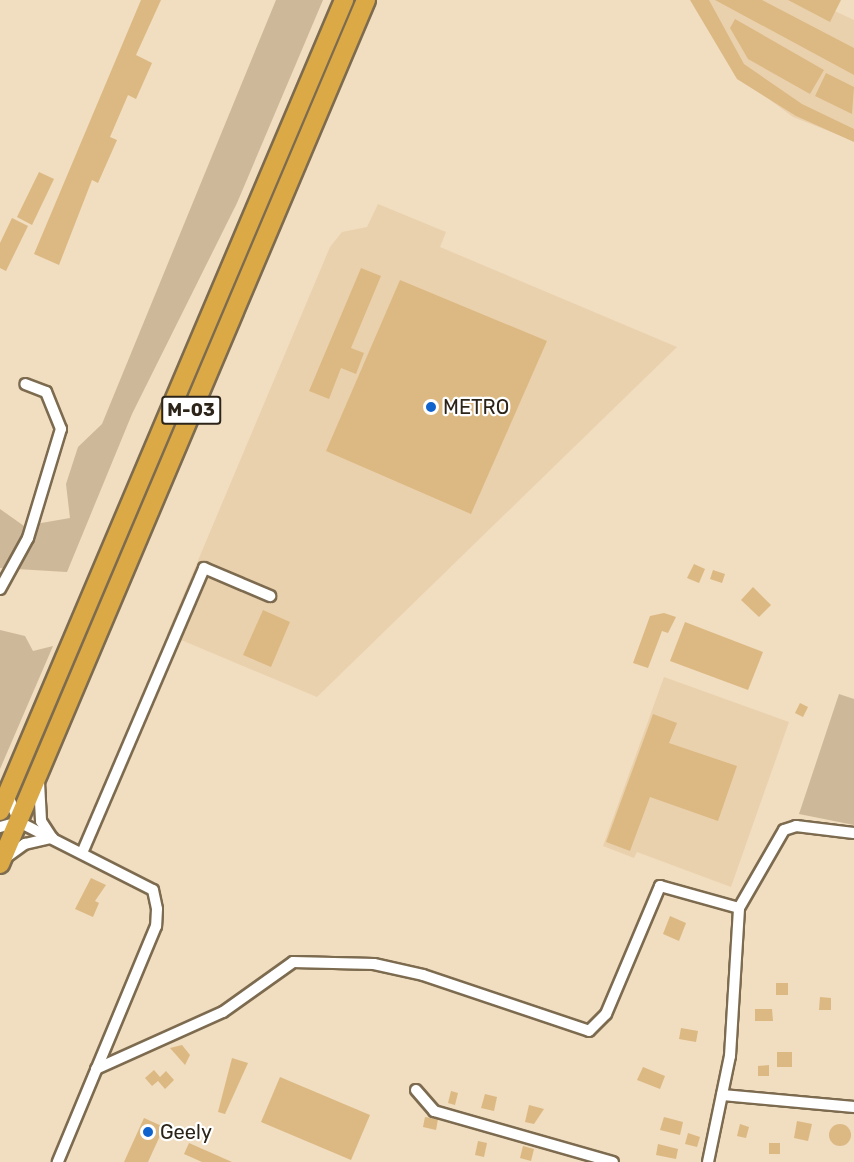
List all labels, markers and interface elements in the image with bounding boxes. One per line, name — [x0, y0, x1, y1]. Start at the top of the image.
road number: М-03 — [161, 395, 221, 425]
place label: METRO — [443, 395, 509, 419]
marker: METRO — [424, 400, 438, 414]
place label: Geely — [160, 1120, 212, 1144]
marker: Geely — [141, 1125, 155, 1139]

